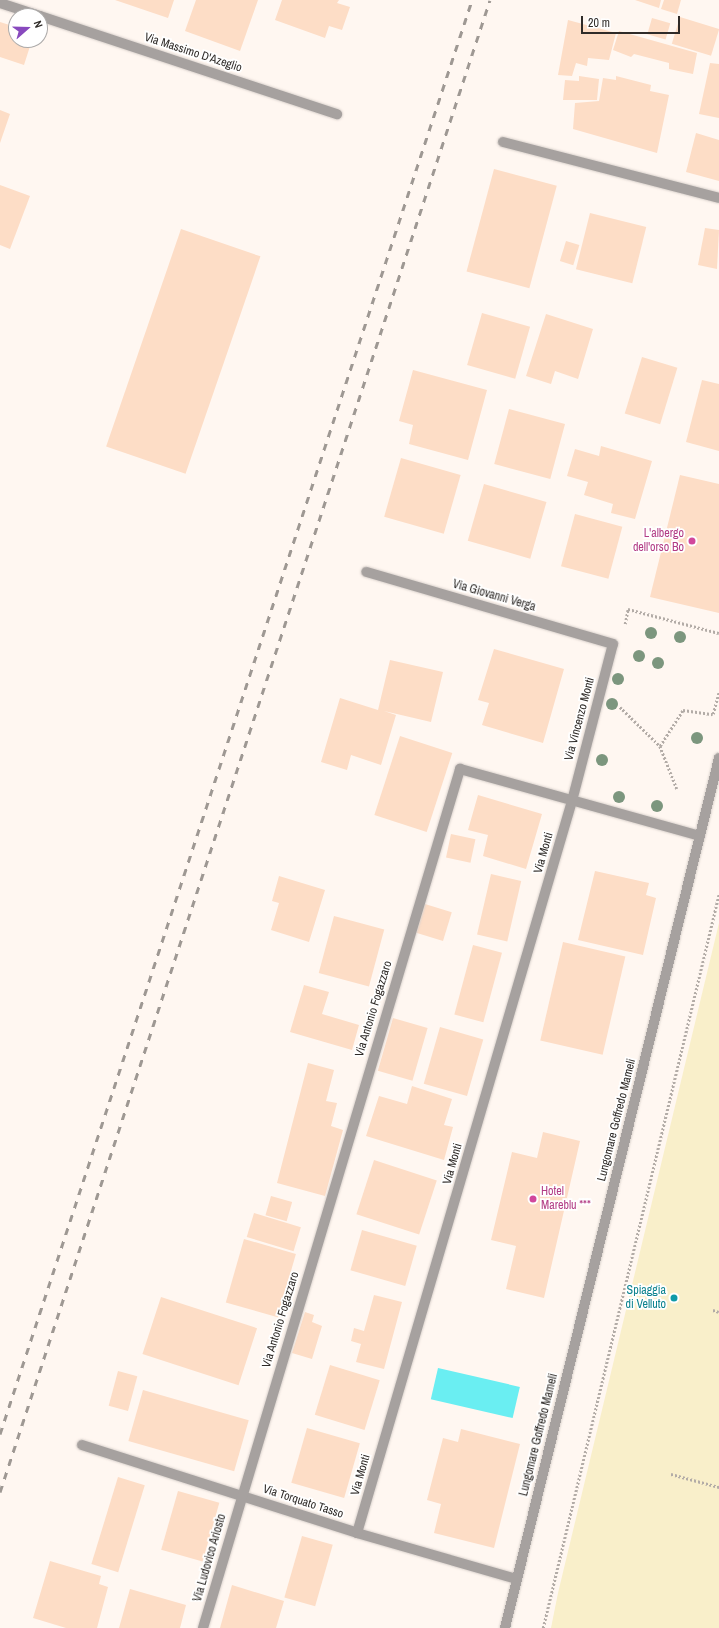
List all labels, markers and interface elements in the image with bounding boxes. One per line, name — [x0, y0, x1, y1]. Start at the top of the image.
north arrow — [8, 8, 48, 48]
scale bar — [583, 8, 682, 34]
text: 20 m — [588, 15, 610, 31]
text: N — [31, 19, 46, 30]
street label: Via Massimo D'Azeglio — [142, 30, 244, 76]
place label: L'albergo dell'orso Bo — [633, 527, 684, 555]
marker: L'albergo dell'orso Bo — [687, 536, 697, 546]
street label: Via Giovanni Verga — [451, 577, 537, 615]
street label: Via Vincenzo Monti — [562, 676, 598, 762]
street label: Via Monti — [531, 831, 557, 875]
street label: Via Antonio Fogazzaro — [352, 959, 396, 1059]
street label: Lungomare Goffredo Mameli — [595, 1057, 639, 1183]
street label: Via Monti — [440, 1142, 466, 1186]
place label: Hotel Mareblu *** — [541, 1185, 591, 1213]
marker: Hotel Mareblu *** — [528, 1194, 538, 1204]
street label: Via Antonio Fogazzaro — [259, 1270, 303, 1370]
place label: Spiaggia di Velluto — [626, 1284, 666, 1312]
marker: Spiaggia di Velluto — [669, 1293, 679, 1303]
street label: Lungomare Goffredo Mameli — [517, 1372, 561, 1498]
street label: Via Monti — [348, 1453, 374, 1497]
street label: Via Torquato Tasso — [261, 1482, 345, 1522]
street label: Via Ludovico Ariosto — [191, 1512, 229, 1604]

